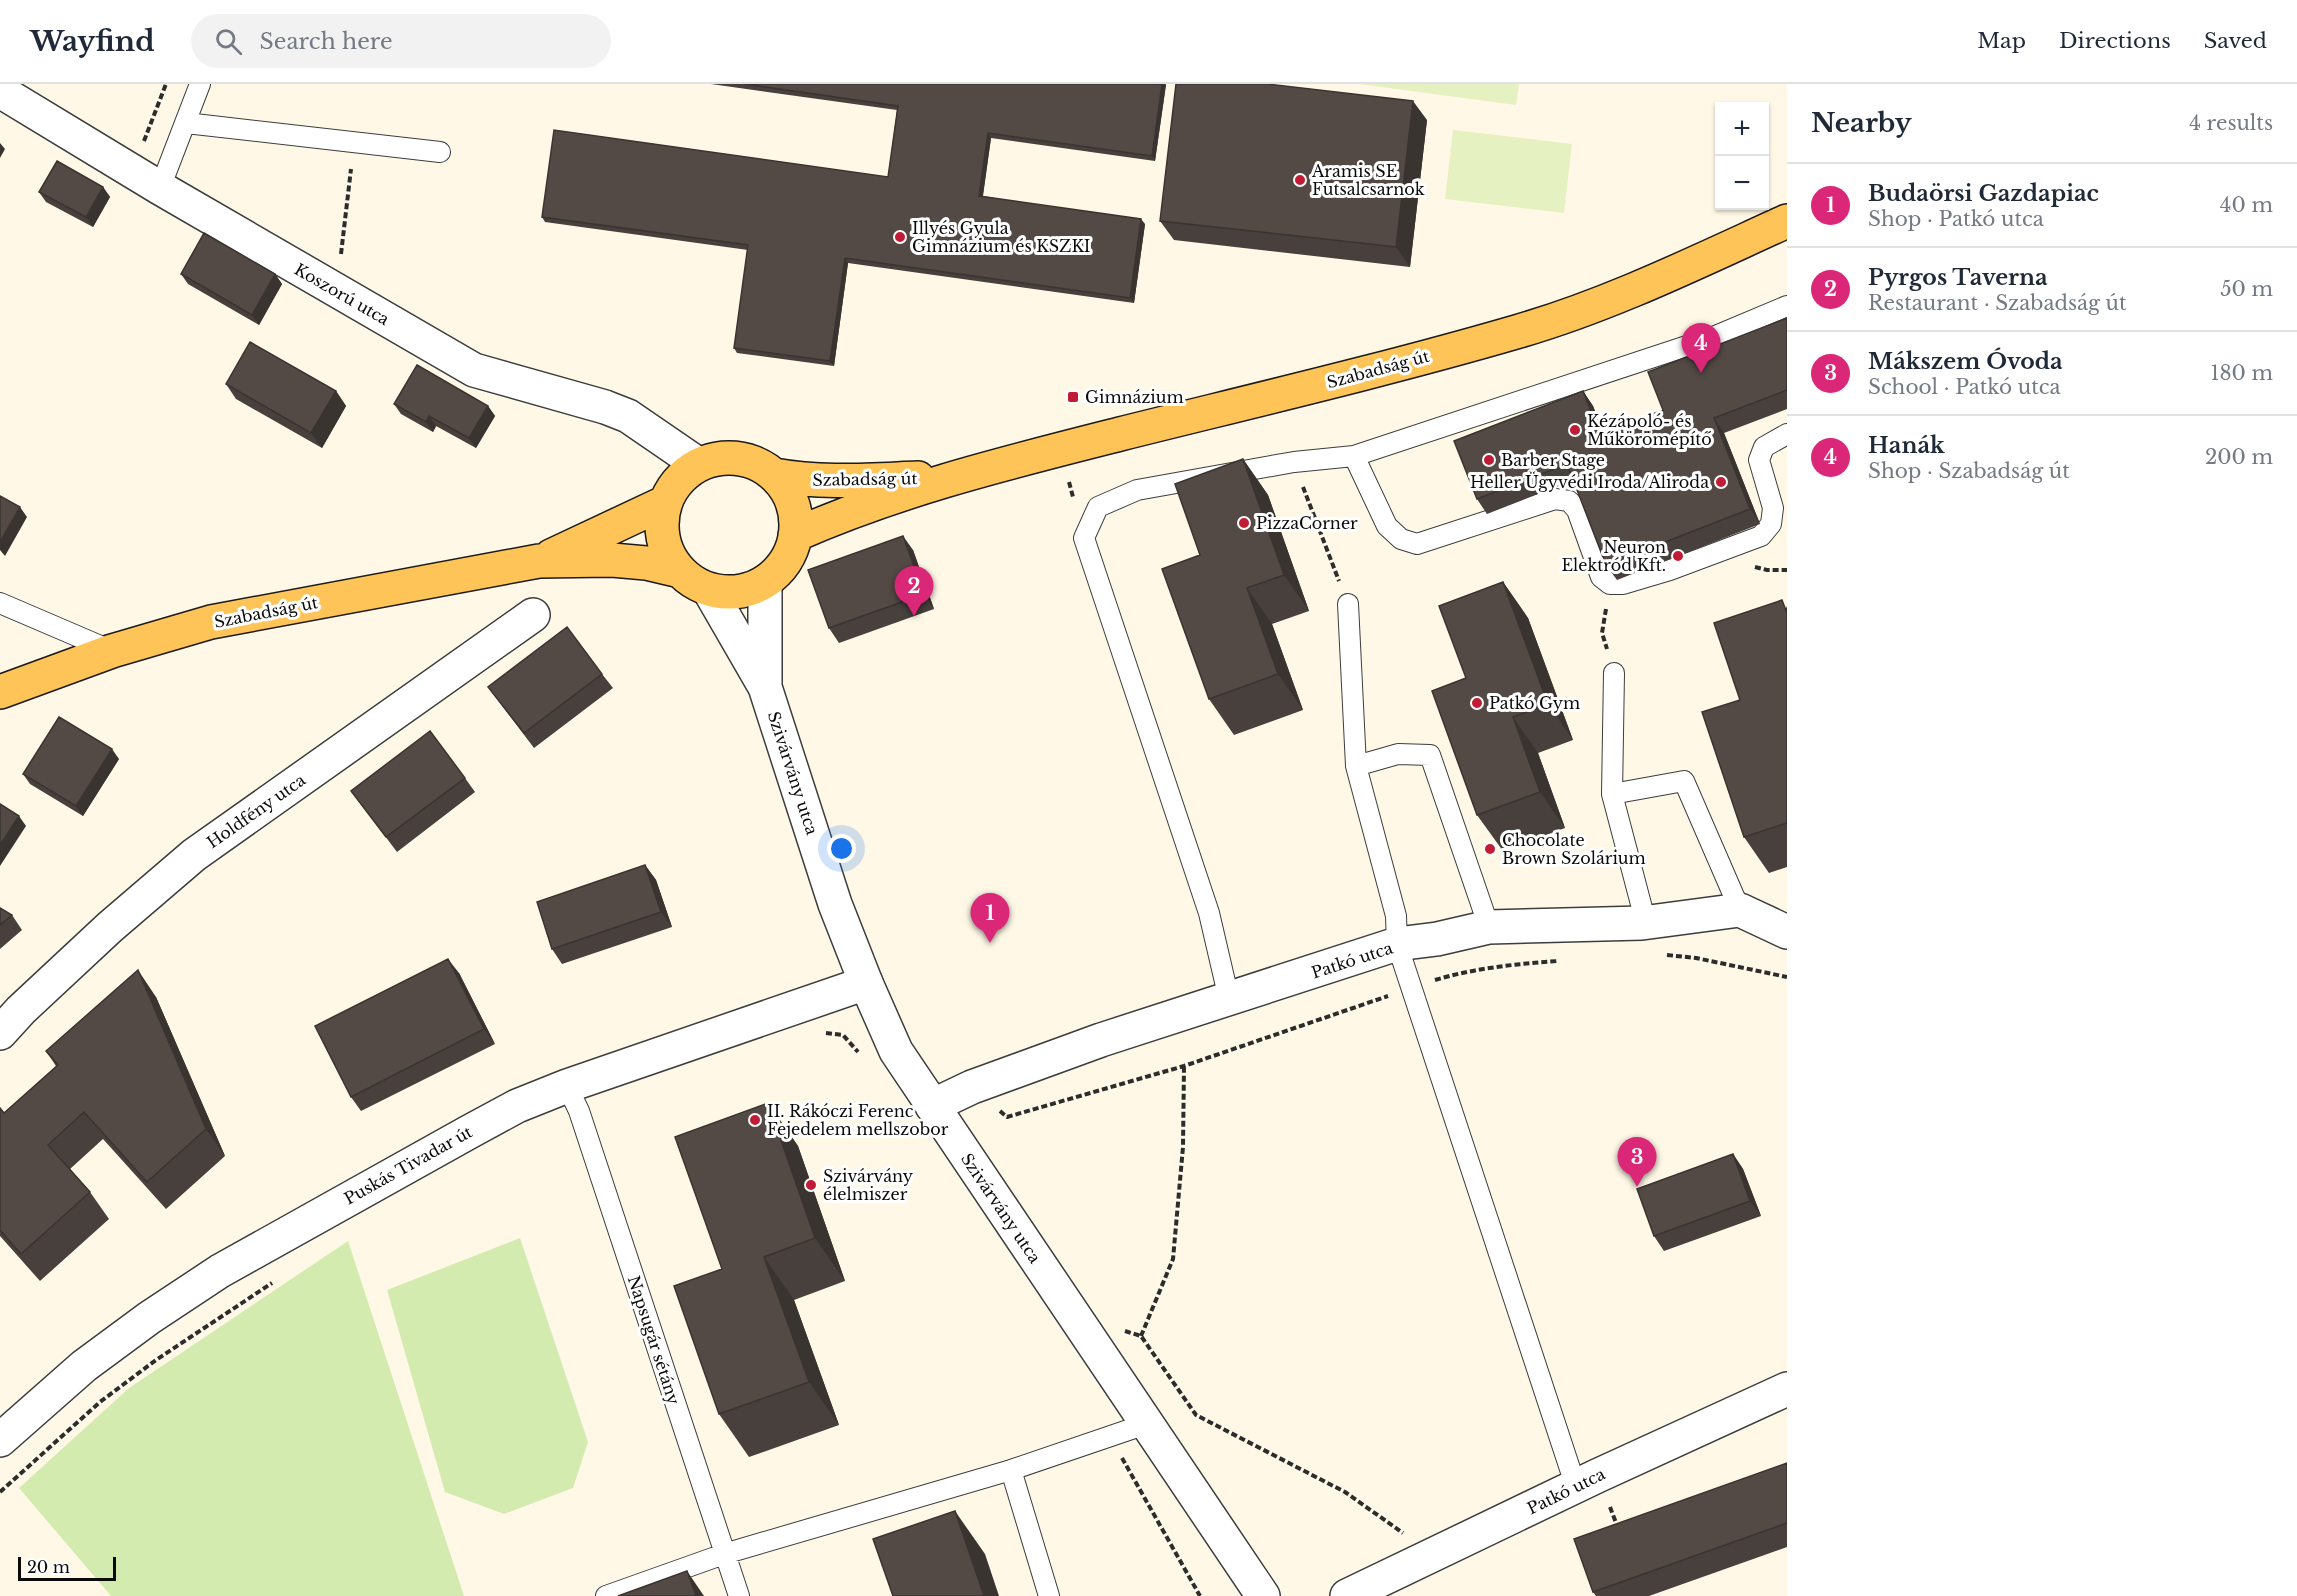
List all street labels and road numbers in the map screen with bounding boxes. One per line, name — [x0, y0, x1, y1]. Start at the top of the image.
street label: Koszorú utca — [291, 259, 393, 329]
street label: Szabadság út — [1325, 346, 1431, 392]
street label: Szabadság út — [812, 468, 918, 490]
street label: Szabadság út — [213, 592, 319, 632]
street label: Szivárvány utca — [764, 709, 822, 837]
street label: Holdfény utca — [203, 770, 309, 852]
street label: Patkó utca — [1309, 937, 1395, 983]
street label: Puskás Tivadar út — [340, 1121, 476, 1209]
street label: Szivárvány utca — [957, 1149, 1045, 1267]
street label: Napsugár sétány — [624, 1273, 684, 1408]
street label: Patkó utca — [1524, 1463, 1608, 1518]

